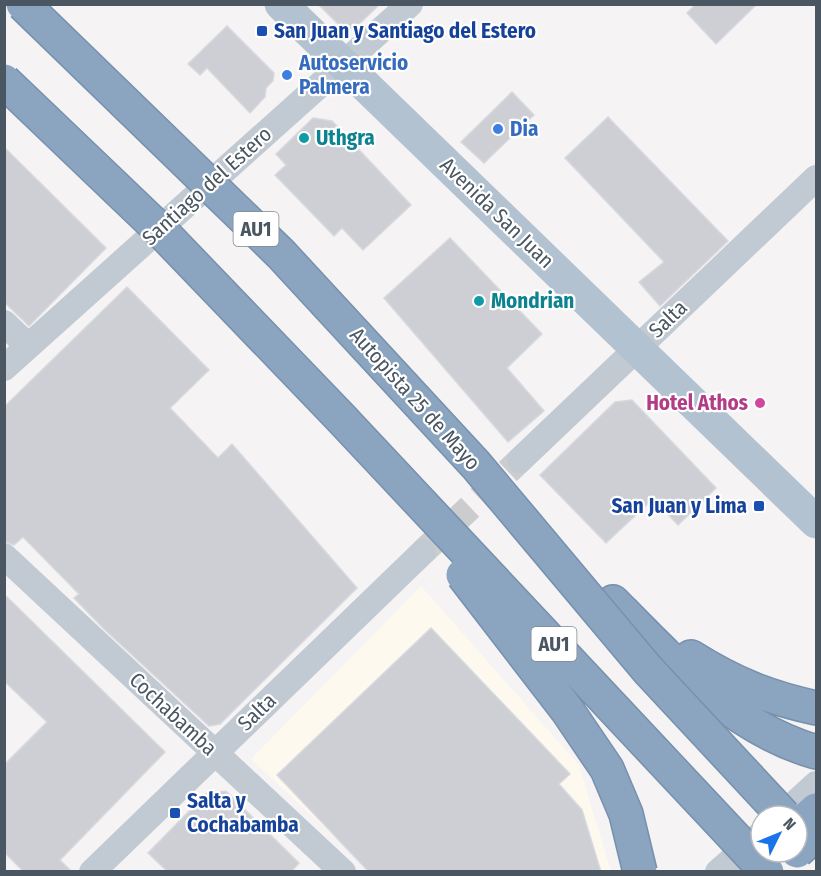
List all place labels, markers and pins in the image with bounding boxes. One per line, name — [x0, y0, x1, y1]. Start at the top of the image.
place label: San Juan y Santiago del Estero — [274, 18, 536, 44]
marker: San Juan y Santiago del Estero — [255, 24, 269, 38]
place label: Autoservicio Palmera — [298, 50, 408, 100]
marker: Autoservicio Palmera — [280, 68, 294, 82]
place label: Dia — [510, 116, 538, 142]
marker: Dia — [491, 122, 505, 136]
place label: Uthgra — [316, 125, 375, 151]
marker: Uthgra — [297, 131, 311, 145]
place label: Mondrian — [491, 288, 574, 314]
marker: Mondrian — [472, 294, 486, 308]
place label: Hotel Athos — [646, 390, 748, 416]
marker: Hotel Athos — [753, 396, 767, 410]
place label: San Juan y Lima — [611, 493, 747, 519]
marker: San Juan y Lima — [752, 499, 766, 513]
place label: Salta y Cochabamba — [187, 788, 299, 838]
marker: Salta y Cochabamba — [168, 806, 182, 820]

